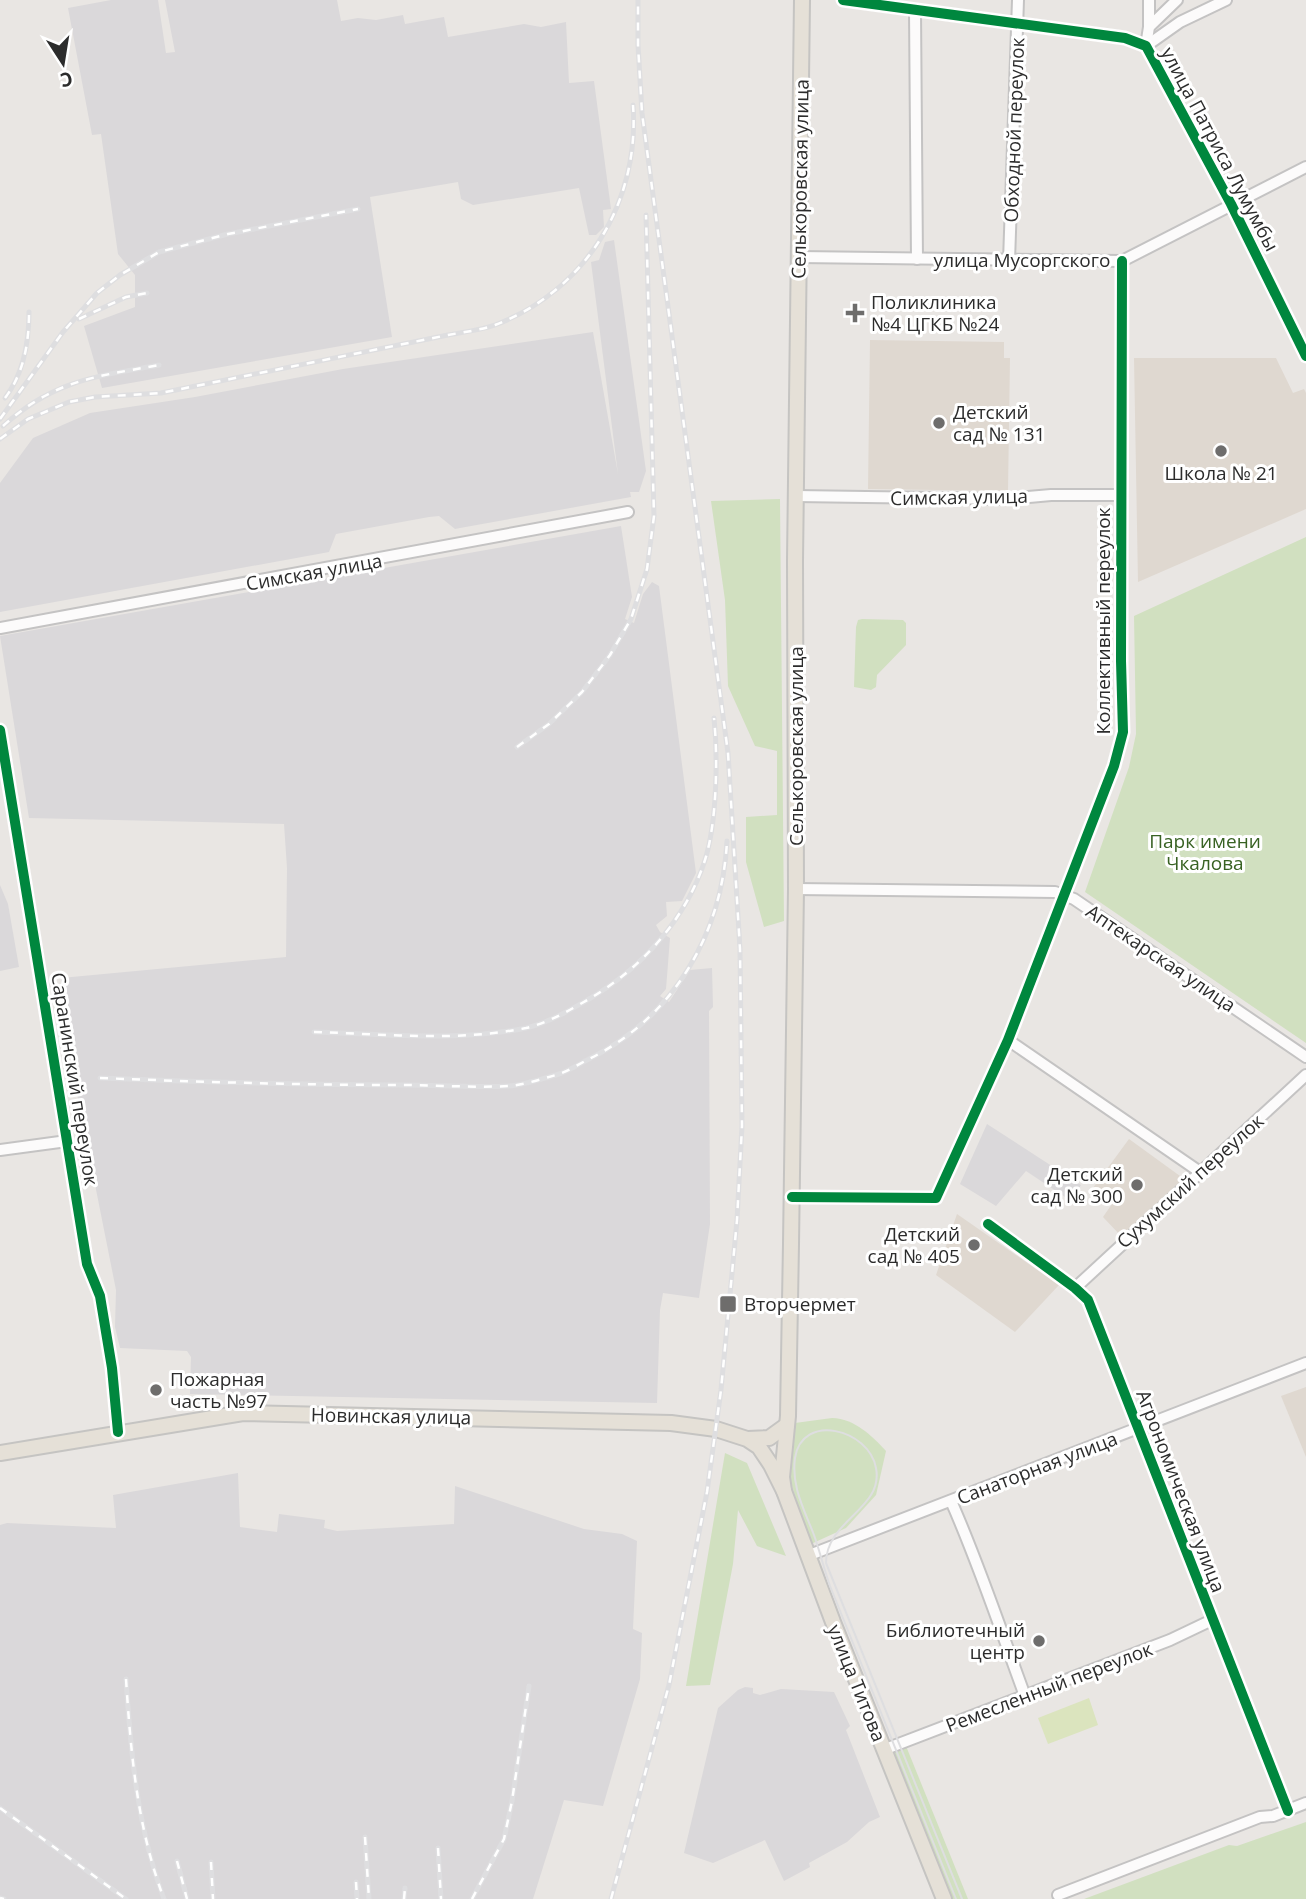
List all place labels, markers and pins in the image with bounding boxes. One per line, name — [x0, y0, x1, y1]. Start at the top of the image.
place label: Поликлиника №4 ЦГКБ №24 — [871, 289, 999, 337]
marker: Поликлиника №4 ЦГКБ №24 — [845, 303, 865, 323]
place label: Детский сад № 131 — [953, 399, 1045, 447]
marker: Детский сад № 131 — [931, 415, 947, 431]
marker: Школа № 21 — [1213, 443, 1229, 459]
place label: Школа № 21 — [1164, 460, 1278, 486]
place label: Детский сад № 300 — [1031, 1161, 1123, 1209]
marker: Детский сад № 300 — [1129, 1177, 1145, 1193]
place label: Детский сад № 405 — [868, 1221, 960, 1269]
marker: Детский сад № 405 — [966, 1237, 982, 1253]
place label: Вторчермет — [744, 1291, 856, 1317]
marker: Вторчермет — [718, 1294, 738, 1314]
place label: Пожарная часть №97 — [170, 1366, 267, 1414]
marker: Пожарная часть №97 — [148, 1382, 164, 1398]
place label: Библиотечный центр — [886, 1617, 1025, 1665]
marker: Библиотечный центр — [1031, 1633, 1047, 1649]

